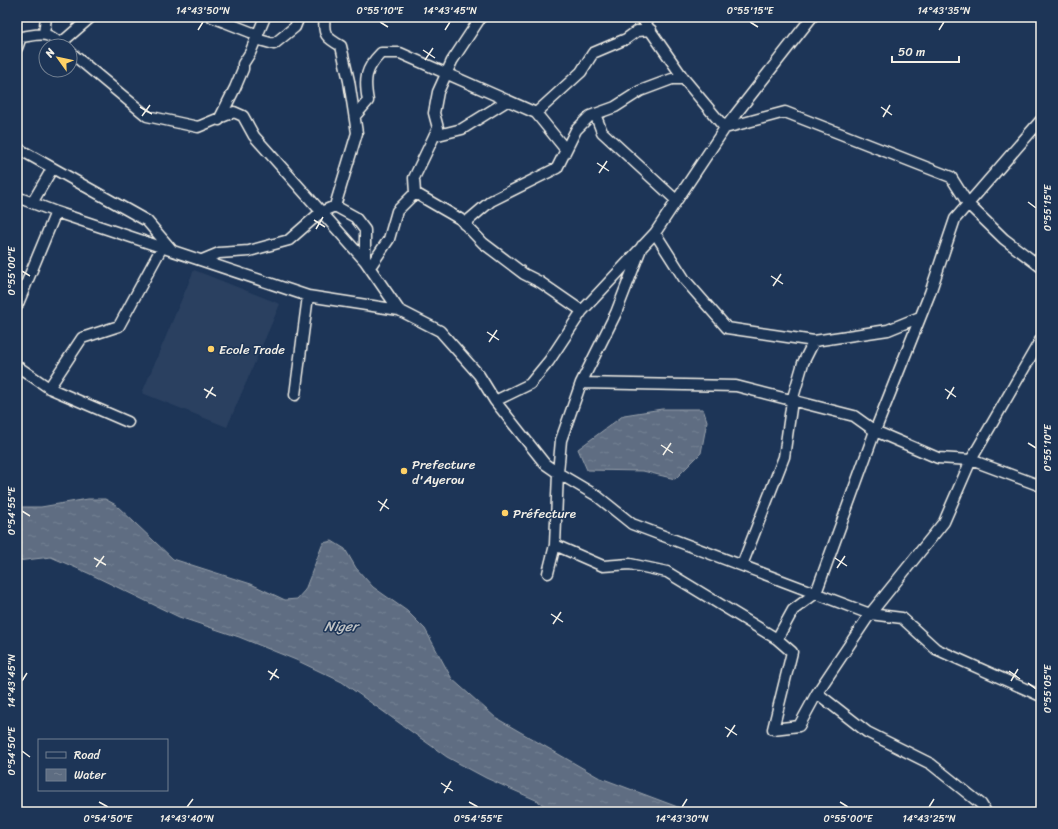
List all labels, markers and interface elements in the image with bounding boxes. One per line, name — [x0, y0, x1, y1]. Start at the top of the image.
text: 14°43'50"N — [176, 2, 230, 20]
text: 0°55'10"E — [357, 2, 405, 20]
text: 14°43'45"N — [423, 2, 477, 20]
text: 0°55'15"E — [727, 2, 775, 20]
text: 14°43'35"N — [918, 2, 971, 20]
north arrow — [38, 38, 78, 78]
scale bar — [892, 38, 959, 64]
text: 50 m — [898, 41, 925, 63]
text: N — [39, 44, 60, 62]
text: 0°55'15"E — [1039, 183, 1057, 231]
text: 0°55'00"E — [3, 245, 21, 295]
place label: Ecole Trade — [219, 338, 285, 361]
marker: Ecole Trade — [206, 344, 216, 354]
text: 0°55'10"E — [1039, 423, 1057, 471]
place label: Prefecture d'Ayerou — [412, 453, 476, 491]
marker: Prefecture d'Ayerou — [399, 466, 409, 476]
text: 0°54'55"E — [3, 485, 21, 535]
place label: Préfecture — [513, 502, 576, 525]
marker: Préfecture — [500, 508, 510, 518]
water label: Niger — [324, 614, 361, 639]
text: 14°43'45"N — [3, 654, 21, 708]
text: 0°55'05"E — [1039, 663, 1057, 713]
text: 0°54'50"E — [3, 725, 21, 775]
legend — [38, 739, 168, 791]
text: Road — [74, 744, 101, 766]
text: Water — [74, 764, 107, 786]
text: 0°54'50"E — [84, 810, 134, 828]
text: 14°43'40"N — [160, 810, 214, 828]
text: 0°54'55"E — [454, 810, 504, 828]
text: 14°43'30"N — [655, 810, 709, 828]
text: 0°55'00"E — [824, 810, 874, 828]
text: 14°43'25"N — [902, 810, 956, 828]

